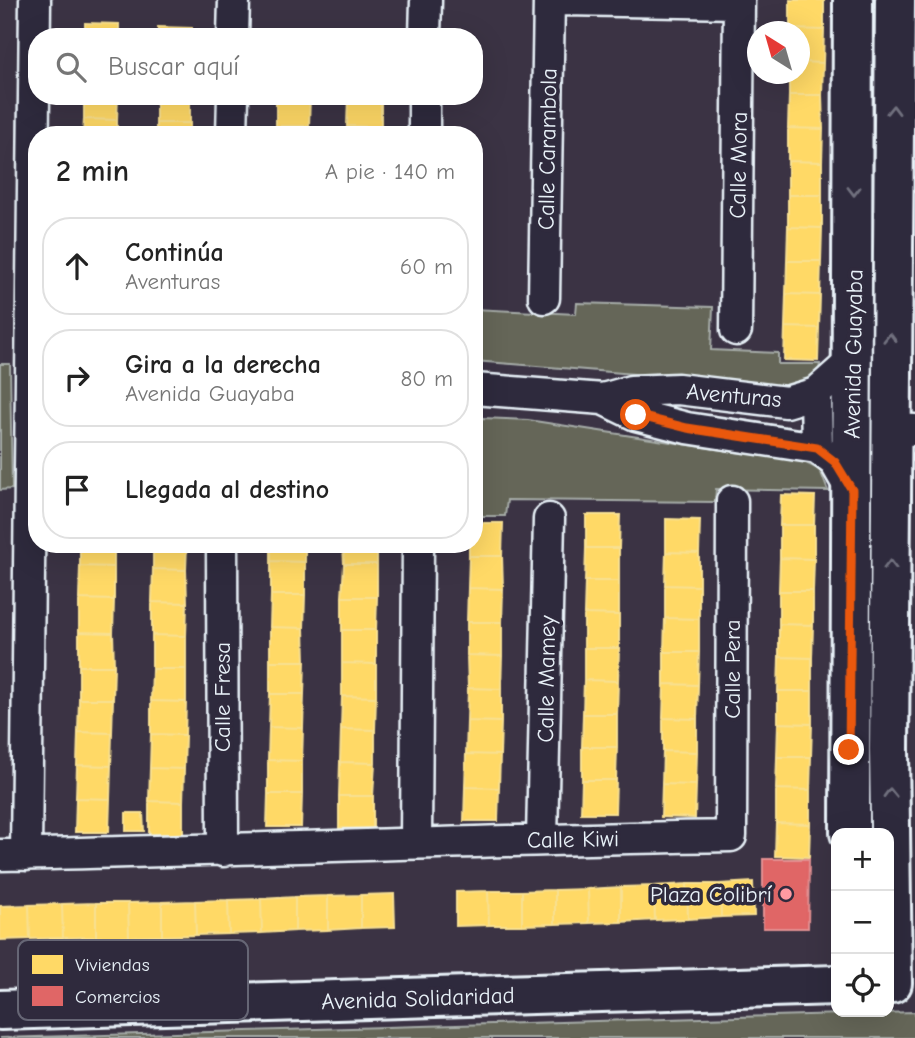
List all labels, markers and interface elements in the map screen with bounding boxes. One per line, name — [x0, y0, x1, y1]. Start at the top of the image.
north arrow — [747, 21, 810, 84]
search box — [28, 28, 483, 105]
icon: search — [52, 48, 90, 86]
text: Buscar aquí — [108, 52, 239, 82]
street label: Calle Carambola — [533, 68, 562, 230]
one-way arrow — [885, 104, 901, 115]
street label: Calle Mora — [724, 111, 753, 219]
text: 2 min — [56, 154, 129, 189]
text: A pie · 140 m — [325, 158, 455, 185]
one-way arrow — [846, 186, 862, 196]
text: Continúa — [125, 238, 224, 268]
icon: ahead — [58, 247, 96, 285]
text: 60 m — [400, 253, 453, 280]
text: Aventuras — [125, 268, 220, 295]
street label: Avenida Guayaba — [839, 269, 868, 439]
one-way arrow — [883, 332, 898, 343]
text: Gira a la derecha — [125, 350, 321, 380]
icon: right — [58, 359, 96, 397]
text: 80 m — [400, 365, 453, 392]
street label: Aventuras — [685, 378, 783, 413]
text: Avenida Guayaba — [125, 380, 295, 407]
route start — [620, 399, 651, 430]
icon: arrive — [58, 471, 96, 509]
text: Llegada al destino — [125, 475, 329, 505]
one-way arrow — [882, 559, 898, 570]
street label: Calle Mamey — [532, 614, 561, 743]
street label: Calle Pera — [719, 619, 746, 719]
street label: Calle Fresa — [209, 642, 236, 752]
route end — [833, 734, 864, 765]
one-way arrow — [882, 787, 897, 798]
street label: Calle Kiwi — [527, 825, 619, 854]
map controls — [831, 828, 894, 1017]
button: + — [831, 828, 894, 891]
place label: Plaza Colibrí — [650, 881, 773, 908]
marker: Plaza Colibrí — [778, 886, 794, 902]
button: − — [831, 891, 894, 954]
legend — [18, 940, 248, 1020]
text: Viviendas — [75, 954, 150, 976]
button: locate — [831, 954, 894, 1017]
street label: Avenida Solidaridad — [321, 982, 515, 1015]
text: Comercios — [75, 986, 160, 1008]

